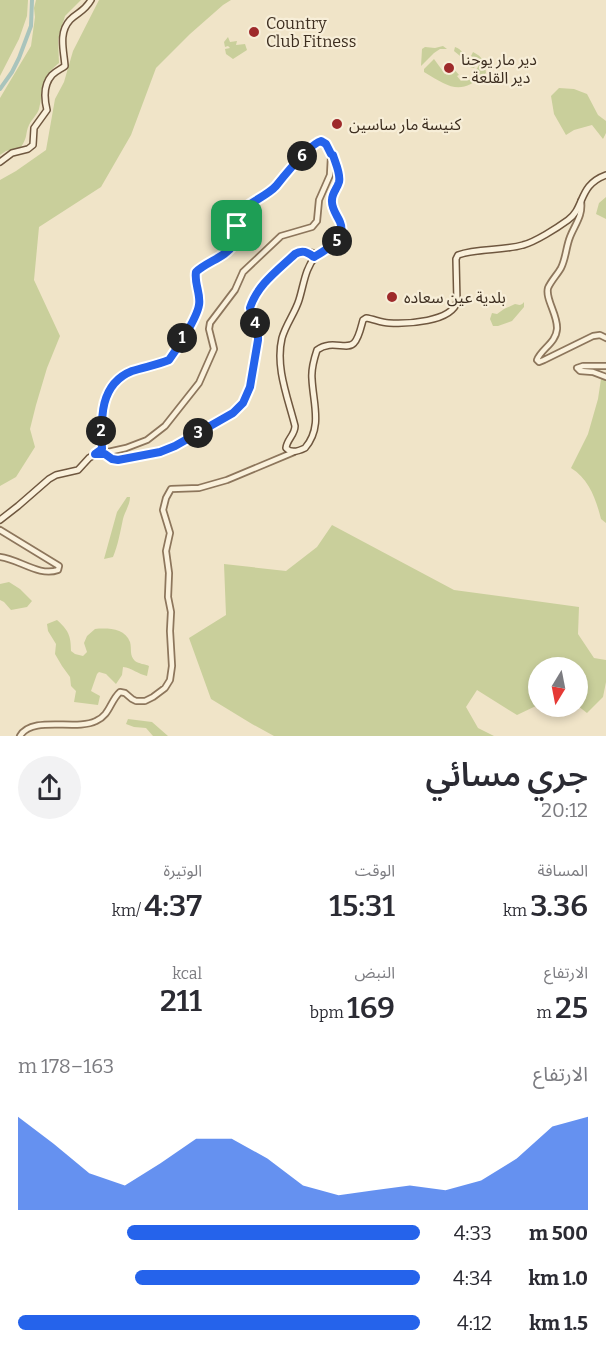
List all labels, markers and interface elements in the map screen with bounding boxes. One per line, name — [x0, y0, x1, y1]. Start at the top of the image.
place label: Country Club Fitness — [266, 14, 356, 51]
marker: Country Club Fitness — [247, 25, 261, 39]
place label: دير مار يوحنا - دير القلعة — [461, 50, 537, 87]
marker: دير مار يوحنا - دير القلعة — [442, 61, 456, 75]
place label: كنيسة مار ساسين — [349, 115, 462, 134]
marker: كنيسة مار ساسين — [330, 117, 344, 131]
pin: 6 — [287, 141, 317, 171]
text: 6 — [297, 146, 307, 165]
pin — [211, 200, 262, 251]
icon: arrive — [220, 209, 253, 242]
pin: 5 — [322, 226, 352, 256]
text: 5 — [333, 231, 341, 250]
place label: بلدية عين سعاده — [404, 288, 506, 307]
marker: بلدية عين سعاده — [385, 290, 399, 304]
pin: 4 — [240, 308, 270, 338]
text: 4 — [250, 313, 260, 332]
pin: 1 — [167, 323, 197, 353]
text: 1 — [179, 328, 185, 347]
pin: 2 — [86, 416, 116, 446]
pin: 3 — [183, 418, 213, 448]
text: 2 — [96, 421, 106, 440]
text: 3 — [193, 423, 203, 442]
north arrow — [528, 657, 588, 717]
map controls — [528, 657, 588, 717]
text: جري مسائي — [425, 755, 588, 795]
button: share — [18, 756, 81, 819]
text: 20:12 — [541, 798, 588, 822]
text: الوتيرة — [164, 861, 202, 880]
text: الوقت — [355, 861, 395, 880]
text: المسافة — [538, 861, 588, 880]
text: 4:37 — [144, 888, 202, 924]
text: 15:31 — [329, 888, 395, 924]
text: 3.36 — [530, 888, 588, 924]
text: /km — [112, 901, 144, 920]
text: km — [503, 901, 530, 920]
text: النبض — [354, 963, 395, 982]
text: الارتفاع — [544, 963, 588, 982]
text: kcal — [172, 964, 202, 983]
text: 211 — [160, 983, 202, 1019]
text: 169 — [347, 990, 395, 1026]
text: 25 — [555, 990, 588, 1026]
text: bpm — [310, 1003, 347, 1022]
text: m — [537, 1003, 555, 1022]
text: 163–178 m — [18, 1054, 114, 1078]
text: الارتفاع — [533, 1062, 588, 1086]
text: 4:33 — [454, 1221, 492, 1245]
text: 500 m — [529, 1221, 588, 1245]
text: 4:34 — [453, 1266, 492, 1290]
text: 1.0 km — [528, 1266, 588, 1290]
text: 4:12 — [457, 1311, 492, 1335]
text: 1.5 km — [529, 1311, 588, 1335]

